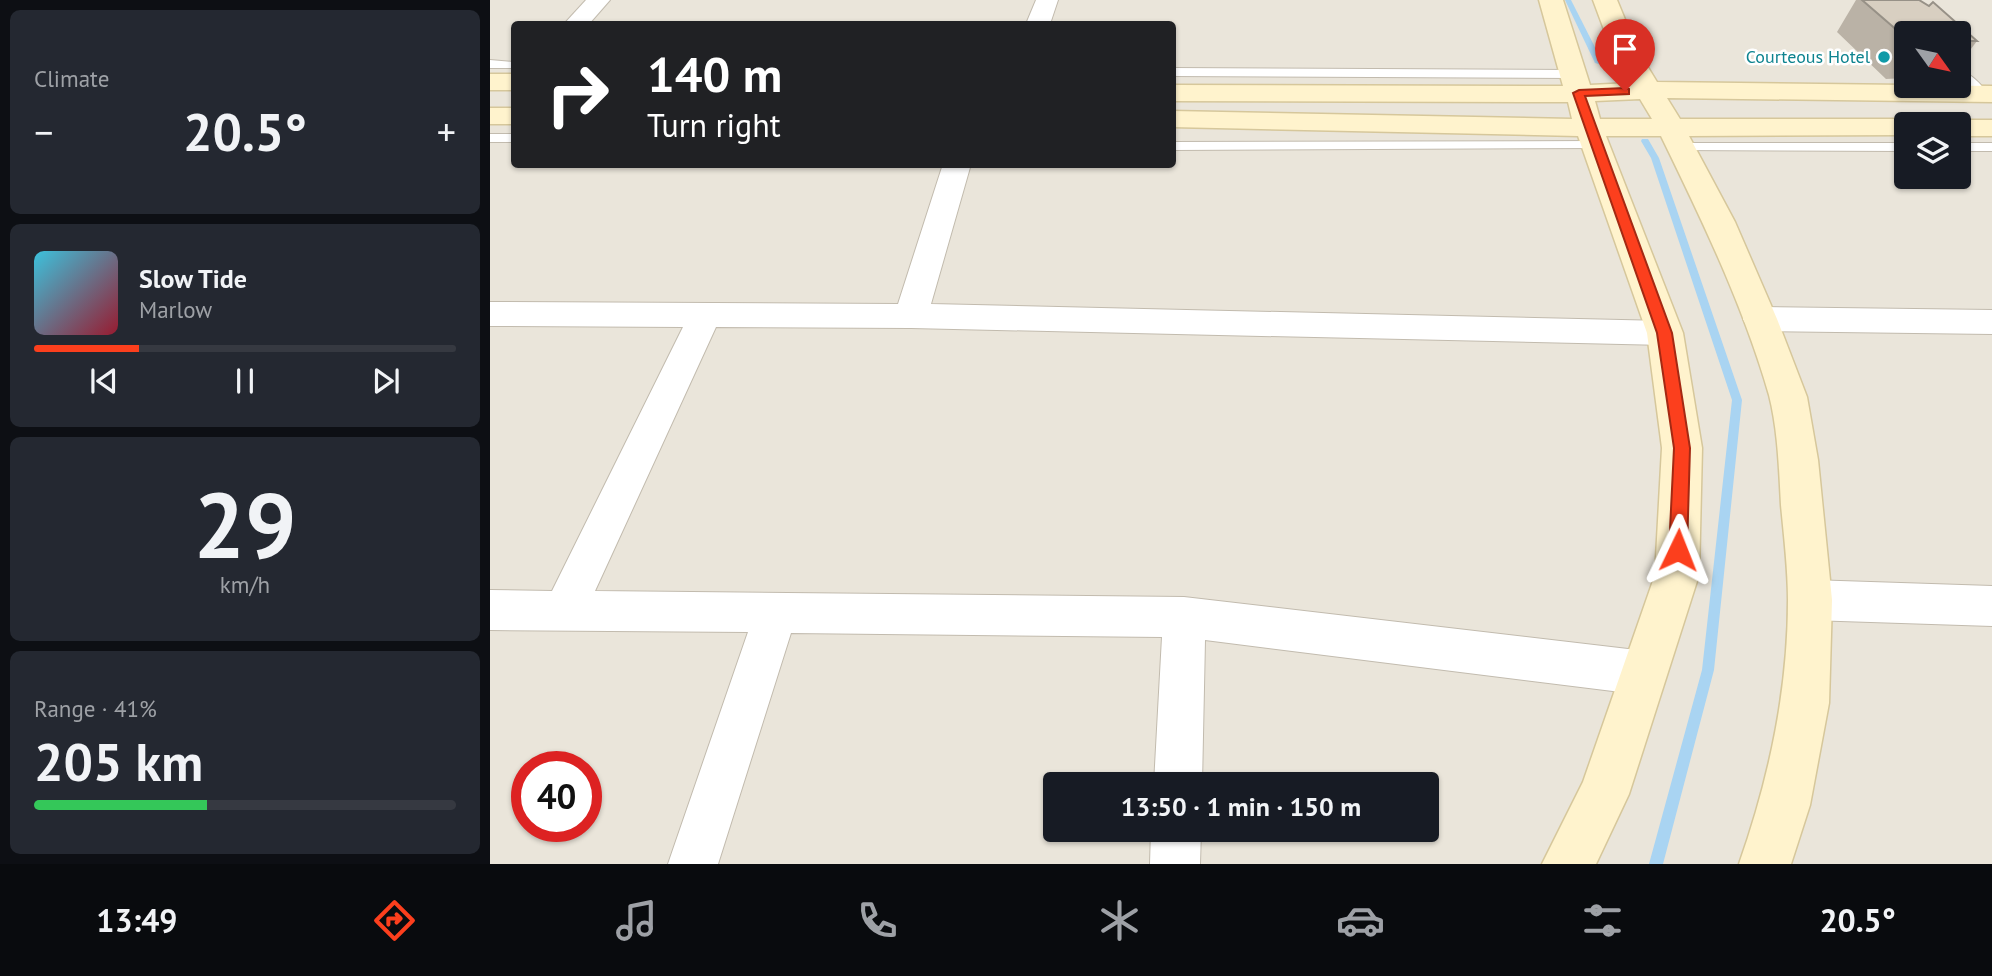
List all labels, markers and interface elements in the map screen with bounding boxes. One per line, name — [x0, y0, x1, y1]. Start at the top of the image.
pin — [1595, 19, 1655, 91]
north arrow — [1894, 21, 1970, 98]
map controls — [1894, 21, 1971, 189]
icon: arrive — [1606, 30, 1644, 68]
text: 140 m — [647, 42, 782, 106]
place label: Courteous Hotel — [1746, 45, 1871, 68]
icon: right — [532, 49, 623, 140]
marker: Courteous Hotel — [1876, 49, 1892, 65]
text: Climate — [34, 64, 109, 93]
text: 20.5° — [183, 98, 307, 165]
text: Turn right — [647, 104, 781, 146]
text: − — [34, 107, 53, 156]
text: + — [437, 107, 456, 156]
button: layers — [1894, 112, 1971, 189]
text: Slow Tide — [139, 262, 247, 295]
text: Marlow — [139, 295, 212, 324]
icon: previous — [85, 362, 123, 400]
icon: pause — [226, 362, 264, 400]
icon: next — [367, 362, 405, 400]
text: 29 — [193, 465, 297, 583]
position arrow — [1641, 513, 1715, 587]
text: km/h — [220, 570, 270, 599]
text: Range · 41% — [34, 694, 157, 723]
text: 205 km — [34, 728, 203, 795]
speed limit sign: 40 — [511, 751, 602, 842]
text: 13:50 · 1 min · 150 m — [1121, 790, 1361, 823]
icon: directions — [370, 896, 419, 945]
icon: music — [612, 896, 661, 945]
icon: phone — [853, 896, 902, 945]
icon: climate — [1095, 896, 1144, 945]
icon: car — [1336, 896, 1385, 945]
icon: filters — [1578, 896, 1627, 945]
text: 13:49 — [96, 899, 177, 941]
text: 20.5° — [1819, 899, 1896, 941]

